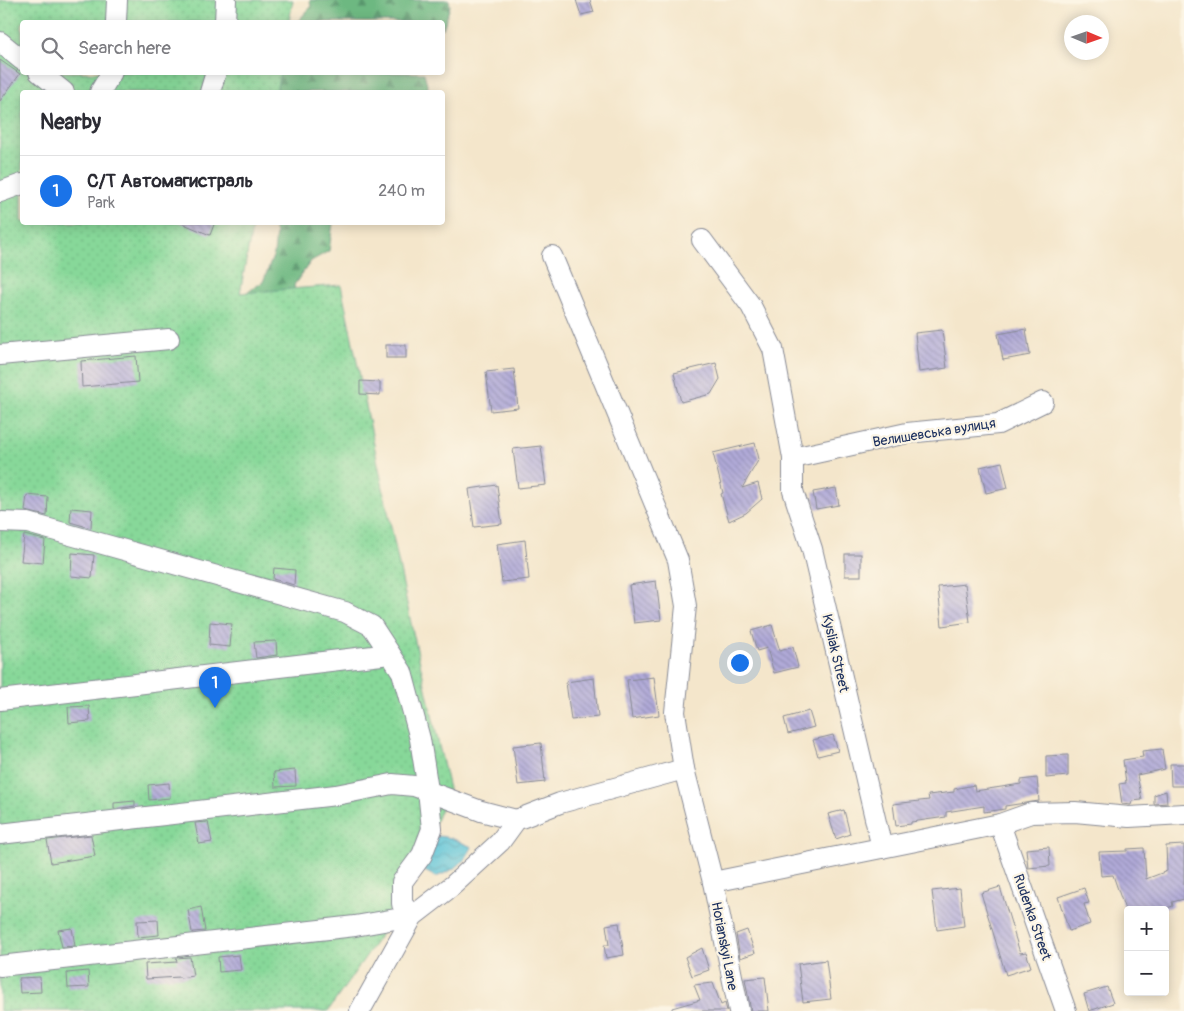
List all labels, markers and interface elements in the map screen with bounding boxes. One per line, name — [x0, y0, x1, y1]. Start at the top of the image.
north arrow — [1064, 15, 1109, 60]
search box — [20, 20, 445, 75]
icon: search — [38, 34, 66, 62]
text: Search here — [78, 36, 171, 60]
text: Nearby — [40, 109, 101, 136]
text: С/Т Автомагистраль — [87, 169, 253, 193]
text: 1 — [53, 181, 59, 201]
text: 240 m — [378, 181, 425, 201]
text: Park — [87, 193, 115, 213]
street label: Велишевська вулиця — [871, 414, 997, 451]
street label: Kysliak Street — [818, 612, 853, 694]
your location — [727, 650, 753, 676]
pin: 1 — [199, 667, 231, 708]
street label: Rudenka Street — [1010, 872, 1055, 963]
street label: Horianskyi Lane — [708, 900, 741, 992]
map controls — [1124, 906, 1169, 996]
button: + — [1124, 906, 1169, 951]
button: − — [1124, 951, 1169, 996]

